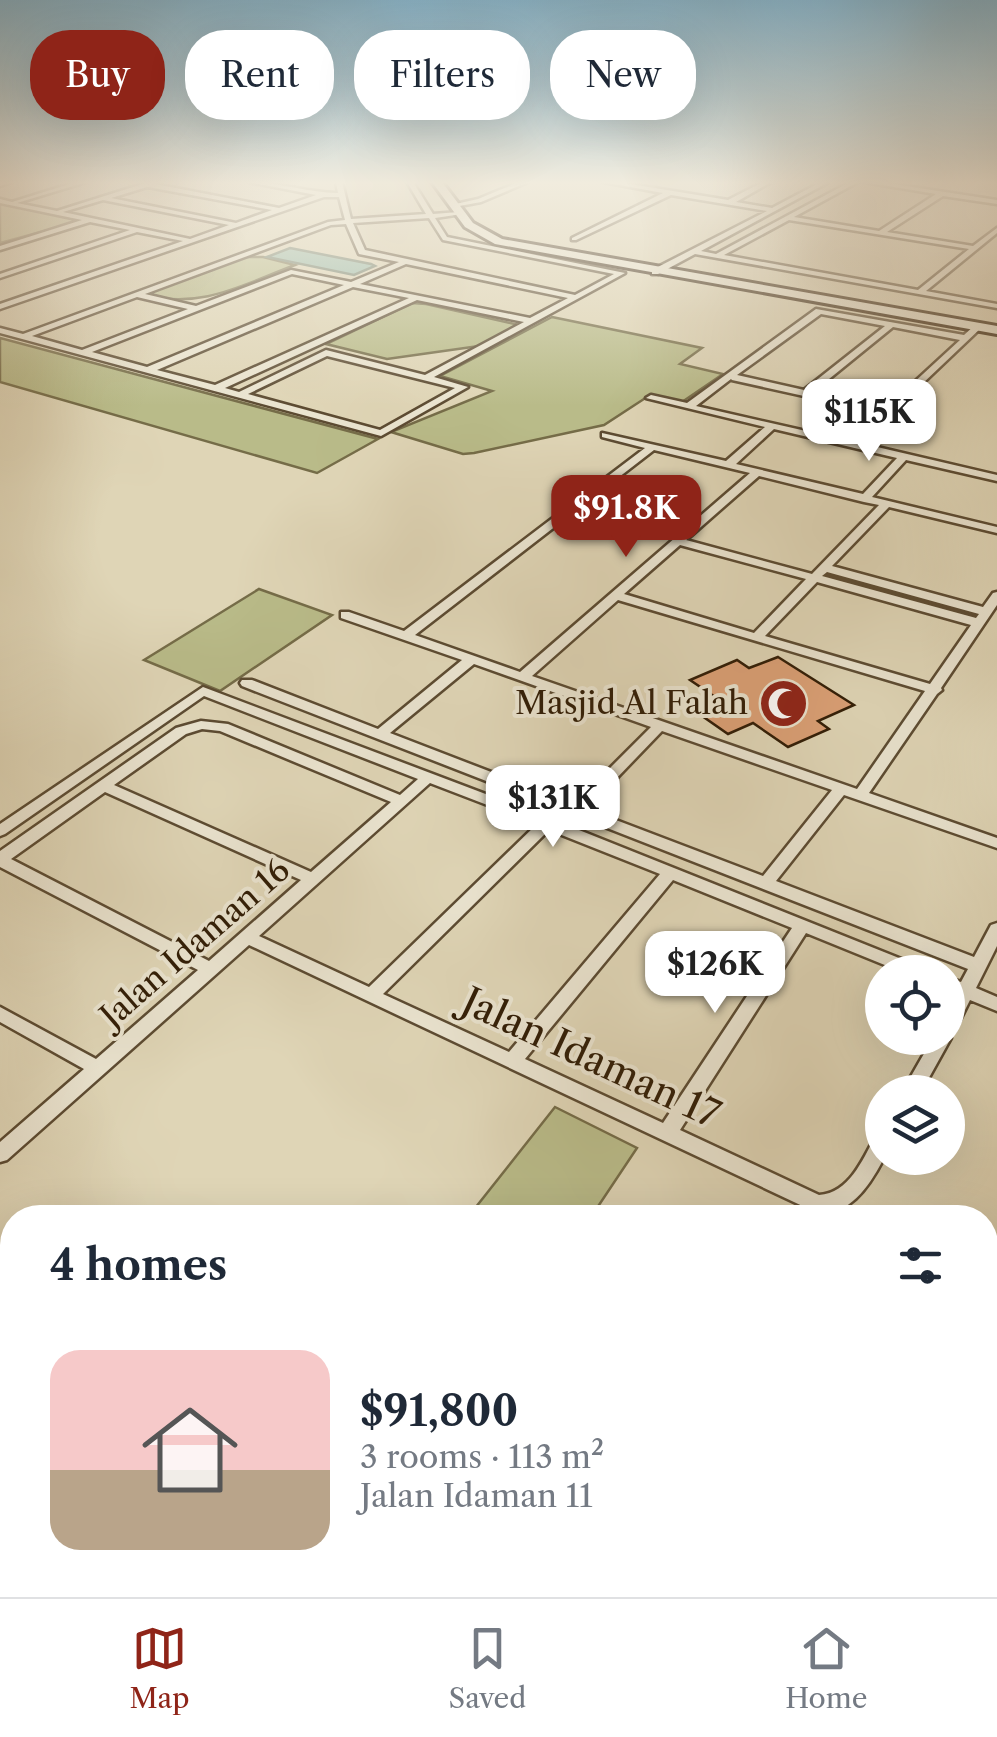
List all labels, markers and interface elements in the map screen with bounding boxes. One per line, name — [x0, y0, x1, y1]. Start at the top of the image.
chip: Buy — [30, 30, 165, 120]
chip: Rent — [185, 30, 334, 120]
chip: Filters — [354, 30, 530, 120]
chip: New — [550, 30, 696, 120]
pin: $115K — [799, 379, 939, 464]
text: $115K — [824, 392, 914, 431]
pin: $91.8K — [545, 475, 707, 560]
text: $91.8K — [573, 488, 679, 527]
mosque icon: Masjid Al Falah — [757, 677, 809, 729]
place label: Masjid Al Falah — [515, 683, 748, 722]
pin: $131K — [483, 765, 623, 850]
text: $131K — [508, 778, 598, 817]
street label: Jalan Idaman 16 — [88, 850, 297, 1039]
pin: $126K — [645, 931, 785, 1016]
text: $126K — [667, 944, 763, 983]
map controls — [865, 955, 965, 1175]
button: locate — [865, 955, 965, 1055]
street label: Jalan Idaman 17 — [450, 975, 728, 1138]
button: layers — [865, 1075, 965, 1175]
icon: filters — [893, 1238, 948, 1293]
text: 4 homes — [50, 1239, 227, 1291]
text: $91,800 — [360, 1385, 518, 1437]
icon: home — [130, 1390, 250, 1510]
text: 3 rooms · 113 m² — [360, 1437, 604, 1476]
text: Jalan Idaman 11 — [360, 1476, 593, 1515]
tab: Map — [129, 1621, 190, 1715]
tab: Saved — [449, 1621, 526, 1715]
tab: Home — [785, 1621, 868, 1715]

